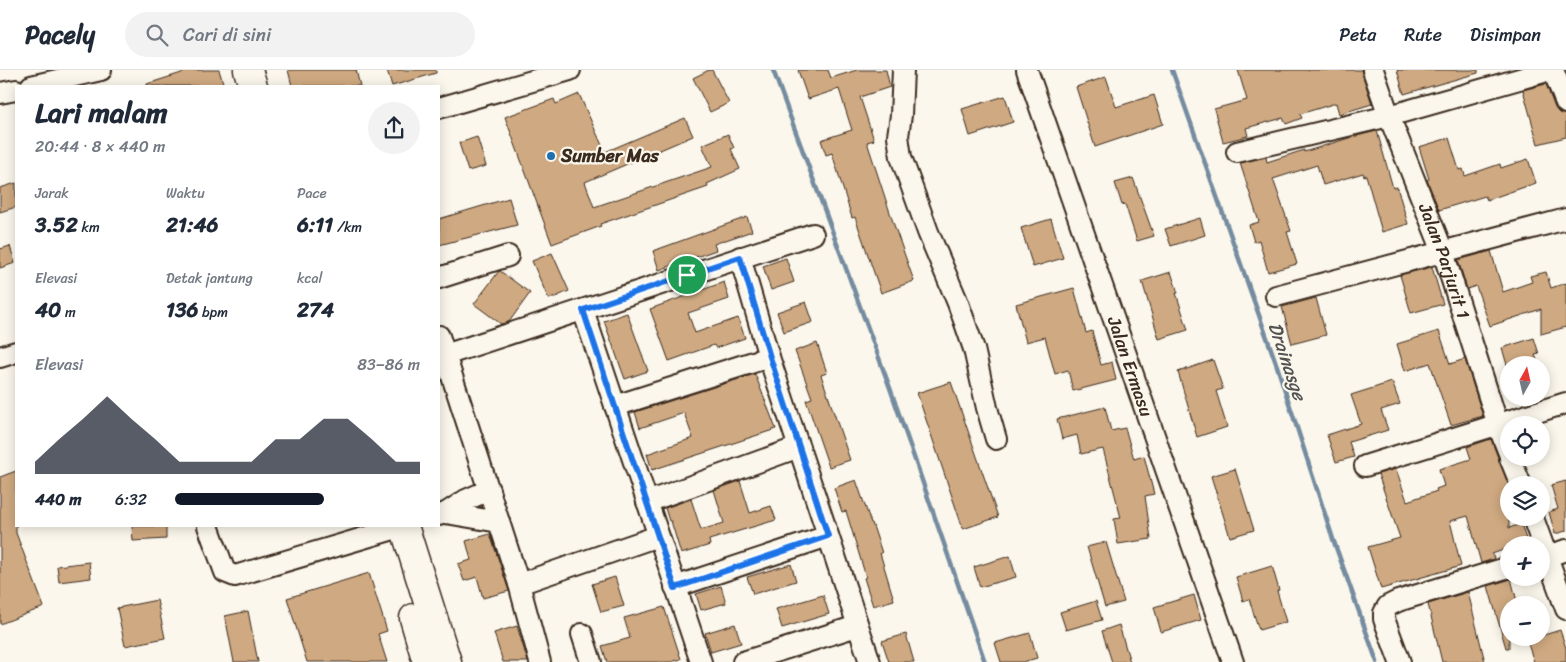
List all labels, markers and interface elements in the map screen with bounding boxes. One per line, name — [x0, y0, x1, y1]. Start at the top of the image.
search box — [125, 12, 475, 57]
text: Pacely — [25, 14, 95, 56]
text: Cari di sini — [183, 18, 271, 51]
text: Peta — [1339, 19, 1376, 51]
text: Rute — [1404, 19, 1442, 51]
text: Disimpan — [1470, 19, 1541, 51]
icon: search — [143, 21, 171, 49]
text: Lari malam — [35, 88, 168, 137]
button: share — [368, 102, 420, 154]
text: 20:44 · 8 × 440 m — [35, 132, 165, 161]
place label: Sumber Mas — [560, 140, 659, 172]
marker: Sumber Mas — [545, 150, 557, 162]
text: Jarak — [35, 181, 69, 206]
text: Waktu — [166, 181, 205, 206]
text: Pace — [297, 181, 327, 206]
street label: Jalan Parjurit 1 — [1409, 197, 1479, 323]
text: 3.52 — [35, 206, 78, 244]
text: 21:46 — [166, 206, 219, 244]
text: 6:11 — [297, 206, 333, 244]
text: km — [78, 215, 100, 240]
text: /km — [333, 215, 362, 240]
pin — [666, 254, 708, 296]
icon: arrive — [673, 261, 701, 289]
text: Elevasi — [35, 266, 77, 291]
text: Detak jantung — [166, 266, 253, 291]
text: kcal — [297, 266, 322, 291]
text: 40 — [35, 291, 61, 329]
text: 136 — [166, 291, 198, 329]
text: 274 — [297, 291, 334, 329]
text: m — [61, 300, 76, 325]
text: bpm — [198, 300, 228, 325]
street label: Jalan Ermasu — [1098, 311, 1163, 421]
water label: Drainasge — [1259, 318, 1317, 407]
text: Elevasi — [35, 350, 83, 379]
text: 83–86 m — [357, 350, 420, 379]
north arrow — [1500, 356, 1550, 406]
map controls — [1500, 356, 1550, 646]
button: locate — [1500, 416, 1550, 466]
button: layers — [1500, 476, 1550, 526]
text: 440 m — [35, 485, 82, 514]
text: 6:32 — [115, 485, 147, 514]
button: + — [1500, 536, 1550, 586]
button: − — [1500, 596, 1550, 646]

